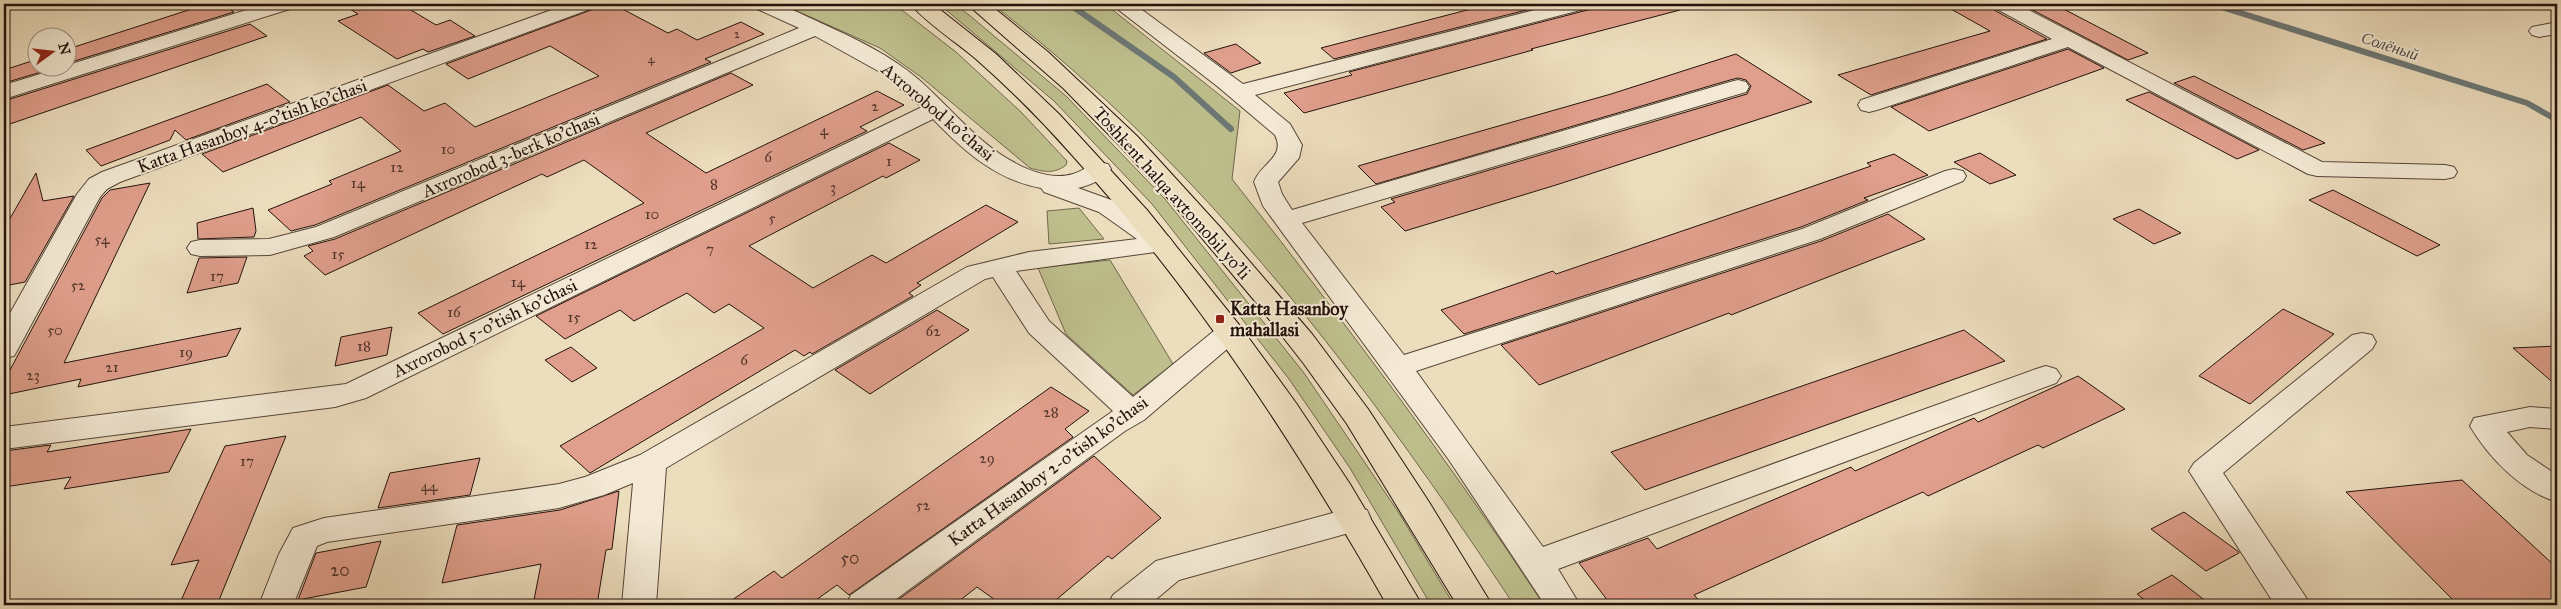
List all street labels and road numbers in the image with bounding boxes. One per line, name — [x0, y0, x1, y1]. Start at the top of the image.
street label: Axrorobod ko'chasi — [876, 58, 999, 166]
street label: Katta Hasanboy 4-o'tish ko'chasi — [134, 74, 370, 178]
street label: Toshkent halqa avtomobil yo'li — [1088, 102, 1256, 285]
street label: Axrorobod 3-berk ko'chasi — [418, 108, 603, 203]
street label: Axrorobod 5-o'tish ko'chasi — [388, 274, 581, 383]
street label: Katta Hasanboy 2-o'tish ko'chasi — [944, 391, 1152, 551]

